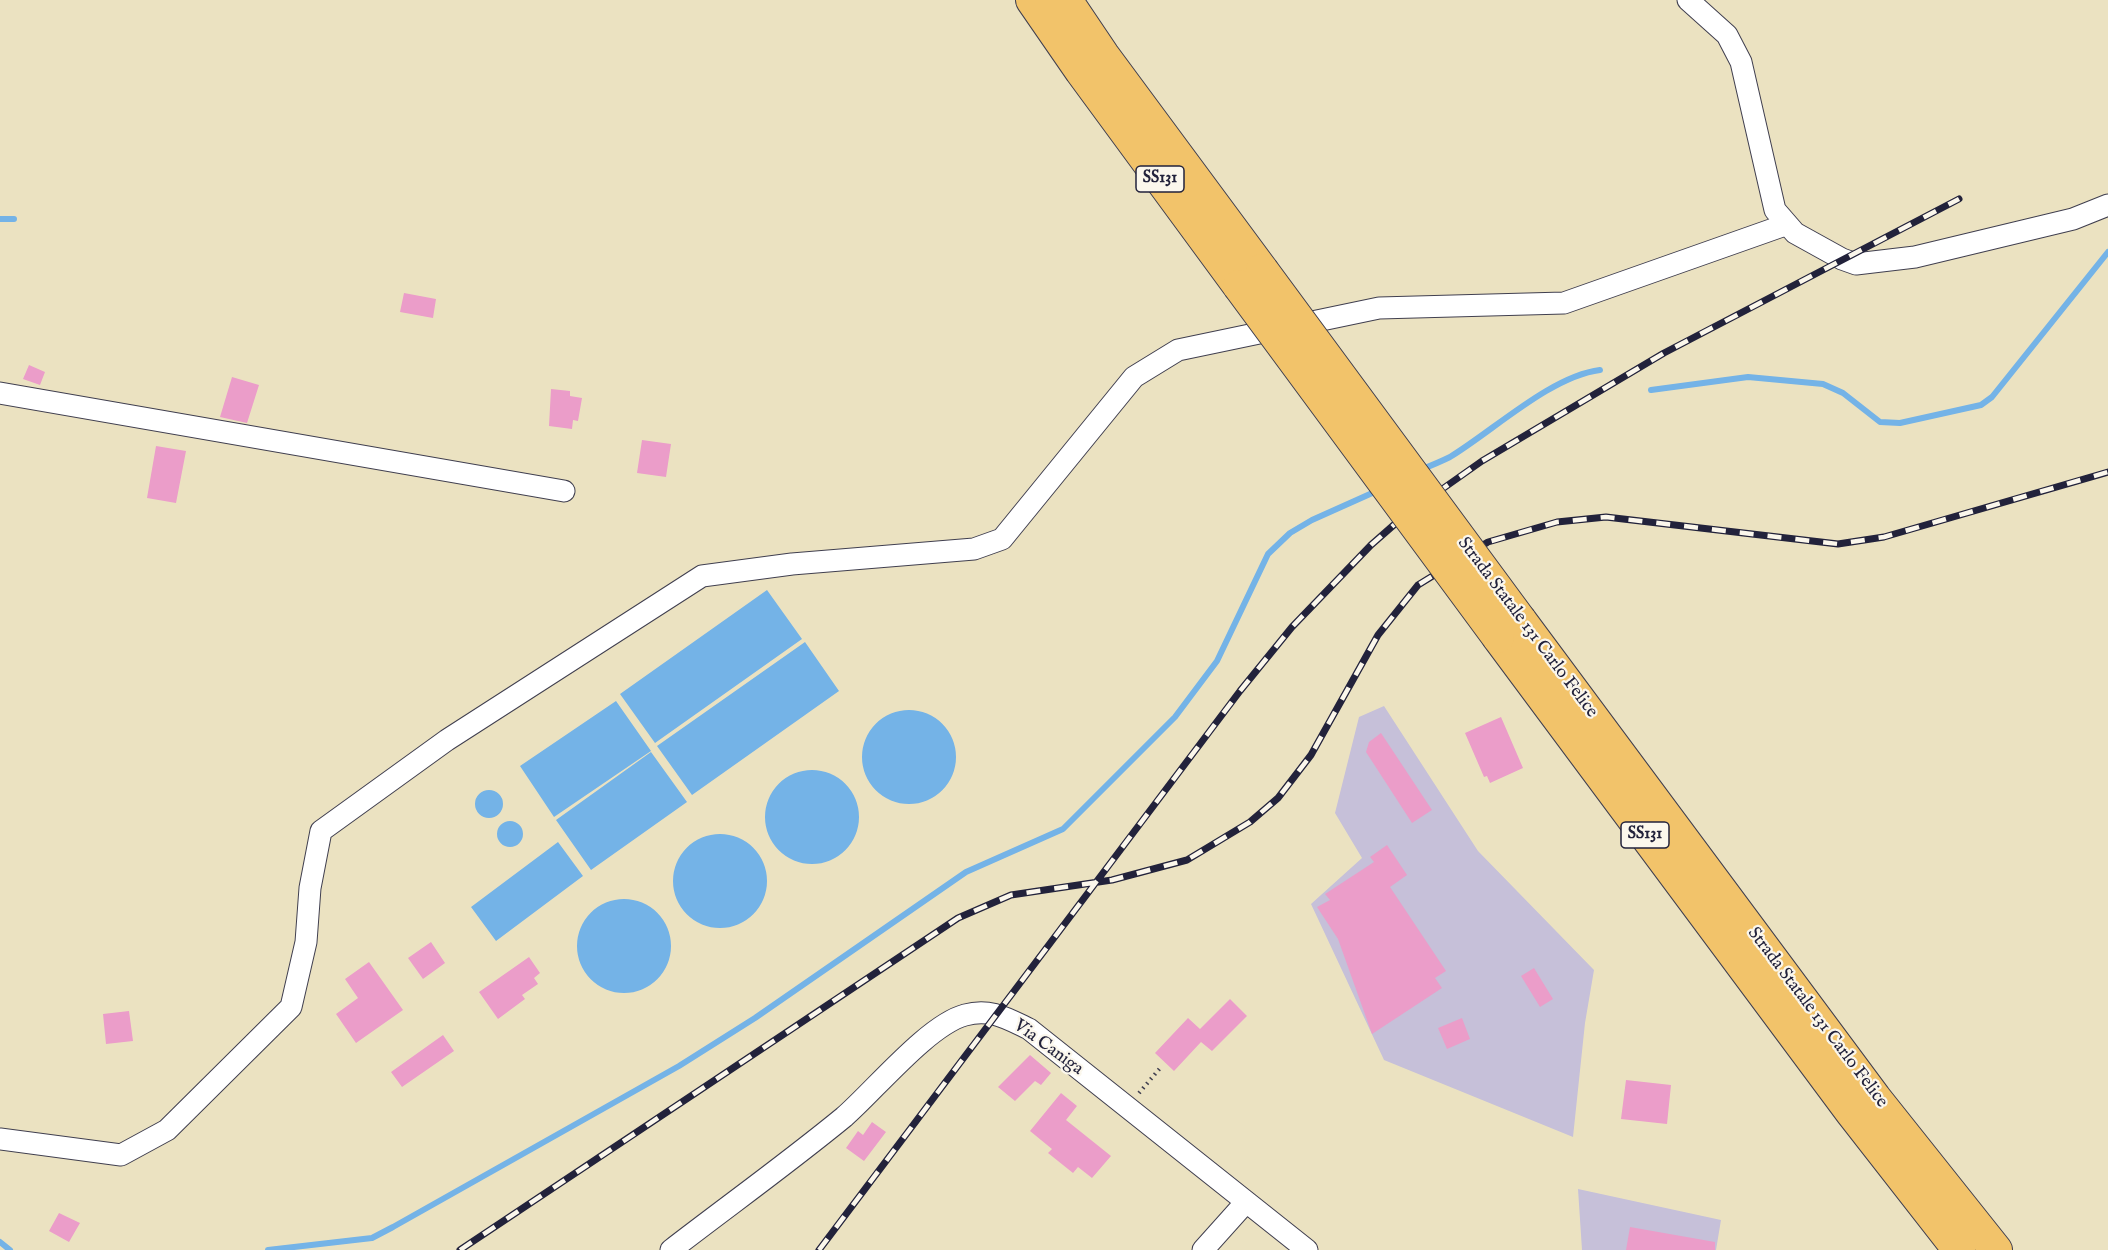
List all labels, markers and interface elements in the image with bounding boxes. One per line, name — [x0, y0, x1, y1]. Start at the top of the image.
road number: SS131 — [1136, 166, 1184, 192]
street label: Strada Statale 131 Carlo Felice — [1452, 534, 1602, 722]
road number: SS131 — [1621, 822, 1669, 848]
street label: Strada Statale 131 Carlo Felice — [1742, 924, 1892, 1112]
street label: Via Caniga — [1009, 1015, 1087, 1081]

